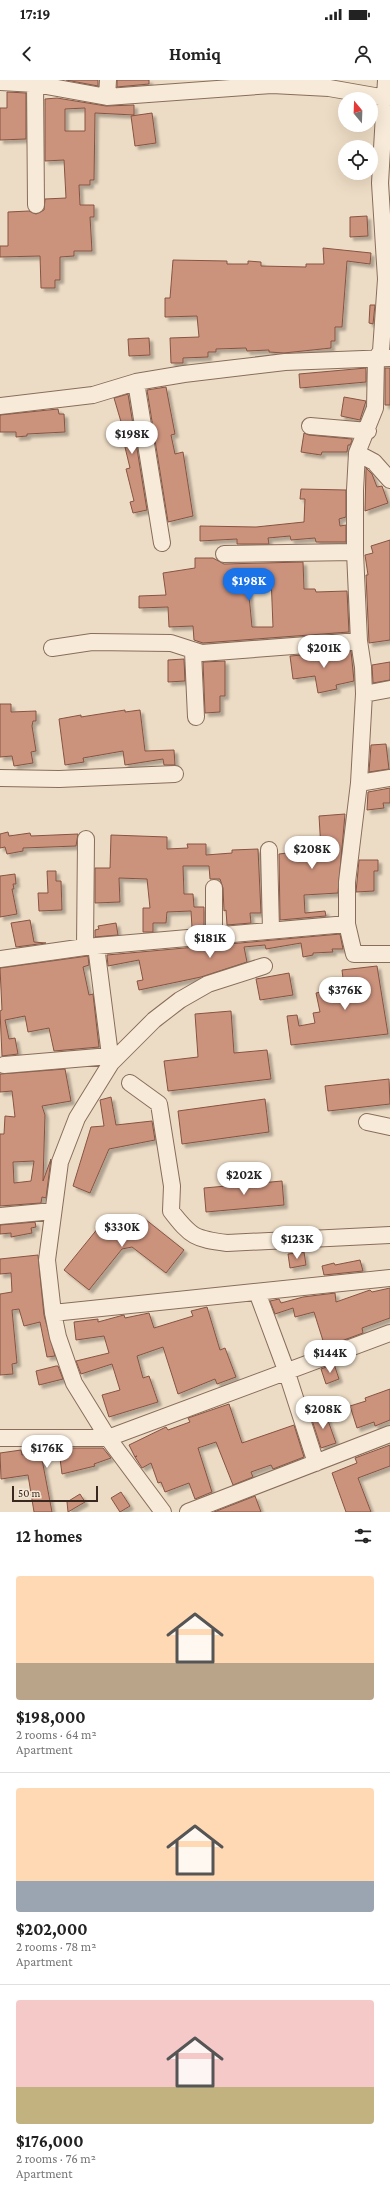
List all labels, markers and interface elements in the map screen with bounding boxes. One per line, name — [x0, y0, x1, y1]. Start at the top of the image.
text: 17:19 — [20, 6, 51, 22]
icon: back — [16, 43, 38, 65]
icon: person — [352, 43, 374, 65]
text: Homiq — [169, 44, 221, 64]
north arrow — [338, 92, 378, 132]
map controls — [338, 92, 378, 180]
button: locate — [338, 140, 378, 180]
pin: $198K — [104, 421, 160, 455]
text: $198K — [115, 426, 149, 441]
pin: $198K — [221, 568, 277, 602]
text: $198K — [232, 573, 266, 588]
pin: $201K — [296, 635, 352, 669]
text: $201K — [307, 640, 341, 655]
pin: $208K — [284, 836, 340, 870]
text: $208K — [294, 841, 330, 856]
pin: $181K — [182, 925, 238, 959]
text: $181K — [194, 930, 226, 945]
pin: $376K — [317, 977, 373, 1011]
text: $376K — [328, 982, 362, 997]
pin: $202K — [216, 1162, 272, 1196]
text: $202K — [226, 1167, 262, 1182]
pin: $330K — [94, 1214, 150, 1248]
text: $330K — [104, 1219, 140, 1234]
pin: $123K — [269, 1226, 325, 1260]
text: $123K — [281, 1231, 313, 1246]
pin: $144K — [302, 1340, 358, 1374]
text: $144K — [313, 1345, 347, 1360]
pin: $208K — [295, 1396, 351, 1430]
text: $208K — [305, 1401, 341, 1416]
pin: $176K — [19, 1435, 75, 1469]
text: $176K — [31, 1440, 63, 1455]
scale bar — [12, 1484, 98, 1503]
text: 50 m — [18, 1487, 40, 1499]
icon: filters — [352, 1525, 374, 1547]
text: 12 homes — [16, 1527, 82, 1546]
icon: home — [159, 1602, 231, 1674]
text: $198,000 — [16, 1708, 86, 1727]
text: 2 rooms · 64 m² — [16, 1727, 97, 1742]
text: Apartment — [16, 1742, 73, 1757]
icon: home — [159, 1814, 231, 1886]
text: $202,000 — [16, 1920, 88, 1939]
text: 2 rooms · 78 m² — [16, 1939, 96, 1954]
text: Apartment — [16, 1954, 73, 1969]
icon: home — [159, 2026, 231, 2098]
text: $176,000 — [16, 2132, 84, 2151]
text: 2 rooms · 76 m² — [16, 2151, 96, 2166]
text: Apartment — [16, 2166, 73, 2181]

